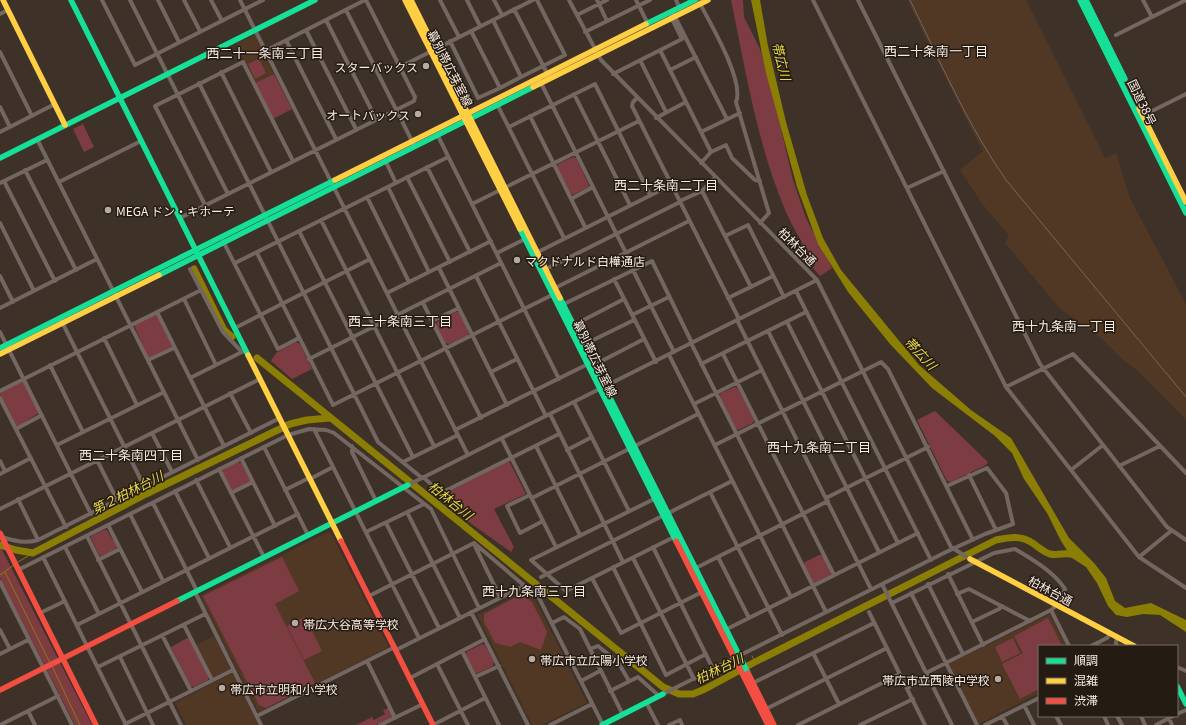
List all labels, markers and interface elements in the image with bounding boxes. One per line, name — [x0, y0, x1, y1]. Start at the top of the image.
street label: 幕別帯広芽室線 — [424, 27, 478, 109]
water label: 帯広川 — [768, 40, 796, 84]
district label: 西二十条南一丁目 — [884, 41, 988, 60]
district label: 西二十一条南三丁目 — [206, 43, 324, 62]
place label: スターバックス — [334, 58, 418, 75]
marker: スターバックス — [421, 61, 431, 71]
street label: 国道38号 — [1125, 76, 1161, 128]
place label: オートバックス — [326, 106, 410, 123]
marker: オートバックス — [413, 109, 423, 119]
district label: 西二十条南二丁目 — [614, 175, 718, 194]
place label: MEGA ドン・キホーテ — [116, 202, 235, 219]
marker: MEGA ドン・キホーテ — [103, 205, 113, 215]
street label: 柏林台通 — [775, 223, 821, 269]
place label: マクドナルド白樺通店 — [525, 252, 645, 269]
marker: マクドナルド白樺通店 — [512, 255, 522, 265]
district label: 西二十条南三丁目 — [348, 311, 452, 330]
district label: 西十九条南一丁目 — [1012, 316, 1116, 335]
street label: 幕別帯広芽室線 — [570, 317, 622, 399]
water label: 帯広川 — [901, 332, 943, 375]
district label: 西十九条南二丁目 — [767, 437, 871, 456]
district label: 西二十条南四丁目 — [79, 445, 183, 464]
water label: 第２柏林台川 — [88, 465, 168, 518]
water label: 柏林台川 — [425, 476, 479, 525]
street label: 柏林台通 — [1026, 571, 1076, 609]
district label: 西十九条南三丁目 — [482, 581, 586, 600]
place label: 帯広大谷高等学校 — [303, 615, 399, 632]
marker: 帯広大谷高等学校 — [290, 618, 300, 628]
legend — [1038, 645, 1178, 717]
water label: 柏林台川 — [691, 647, 748, 688]
place label: 帯広市立広陽小学校 — [540, 651, 648, 668]
text: 順調 — [1074, 651, 1098, 668]
marker: 帯広市立広陽小学校 — [527, 654, 537, 664]
place label: 帯広市立西陵中学校 — [882, 671, 990, 688]
text: 混雑 — [1074, 671, 1098, 688]
marker: 帯広市立西陵中学校 — [993, 674, 1003, 684]
place label: 帯広市立明和小学校 — [230, 680, 338, 697]
marker: 帯広市立明和小学校 — [217, 683, 227, 693]
text: 渋滞 — [1074, 691, 1098, 708]

